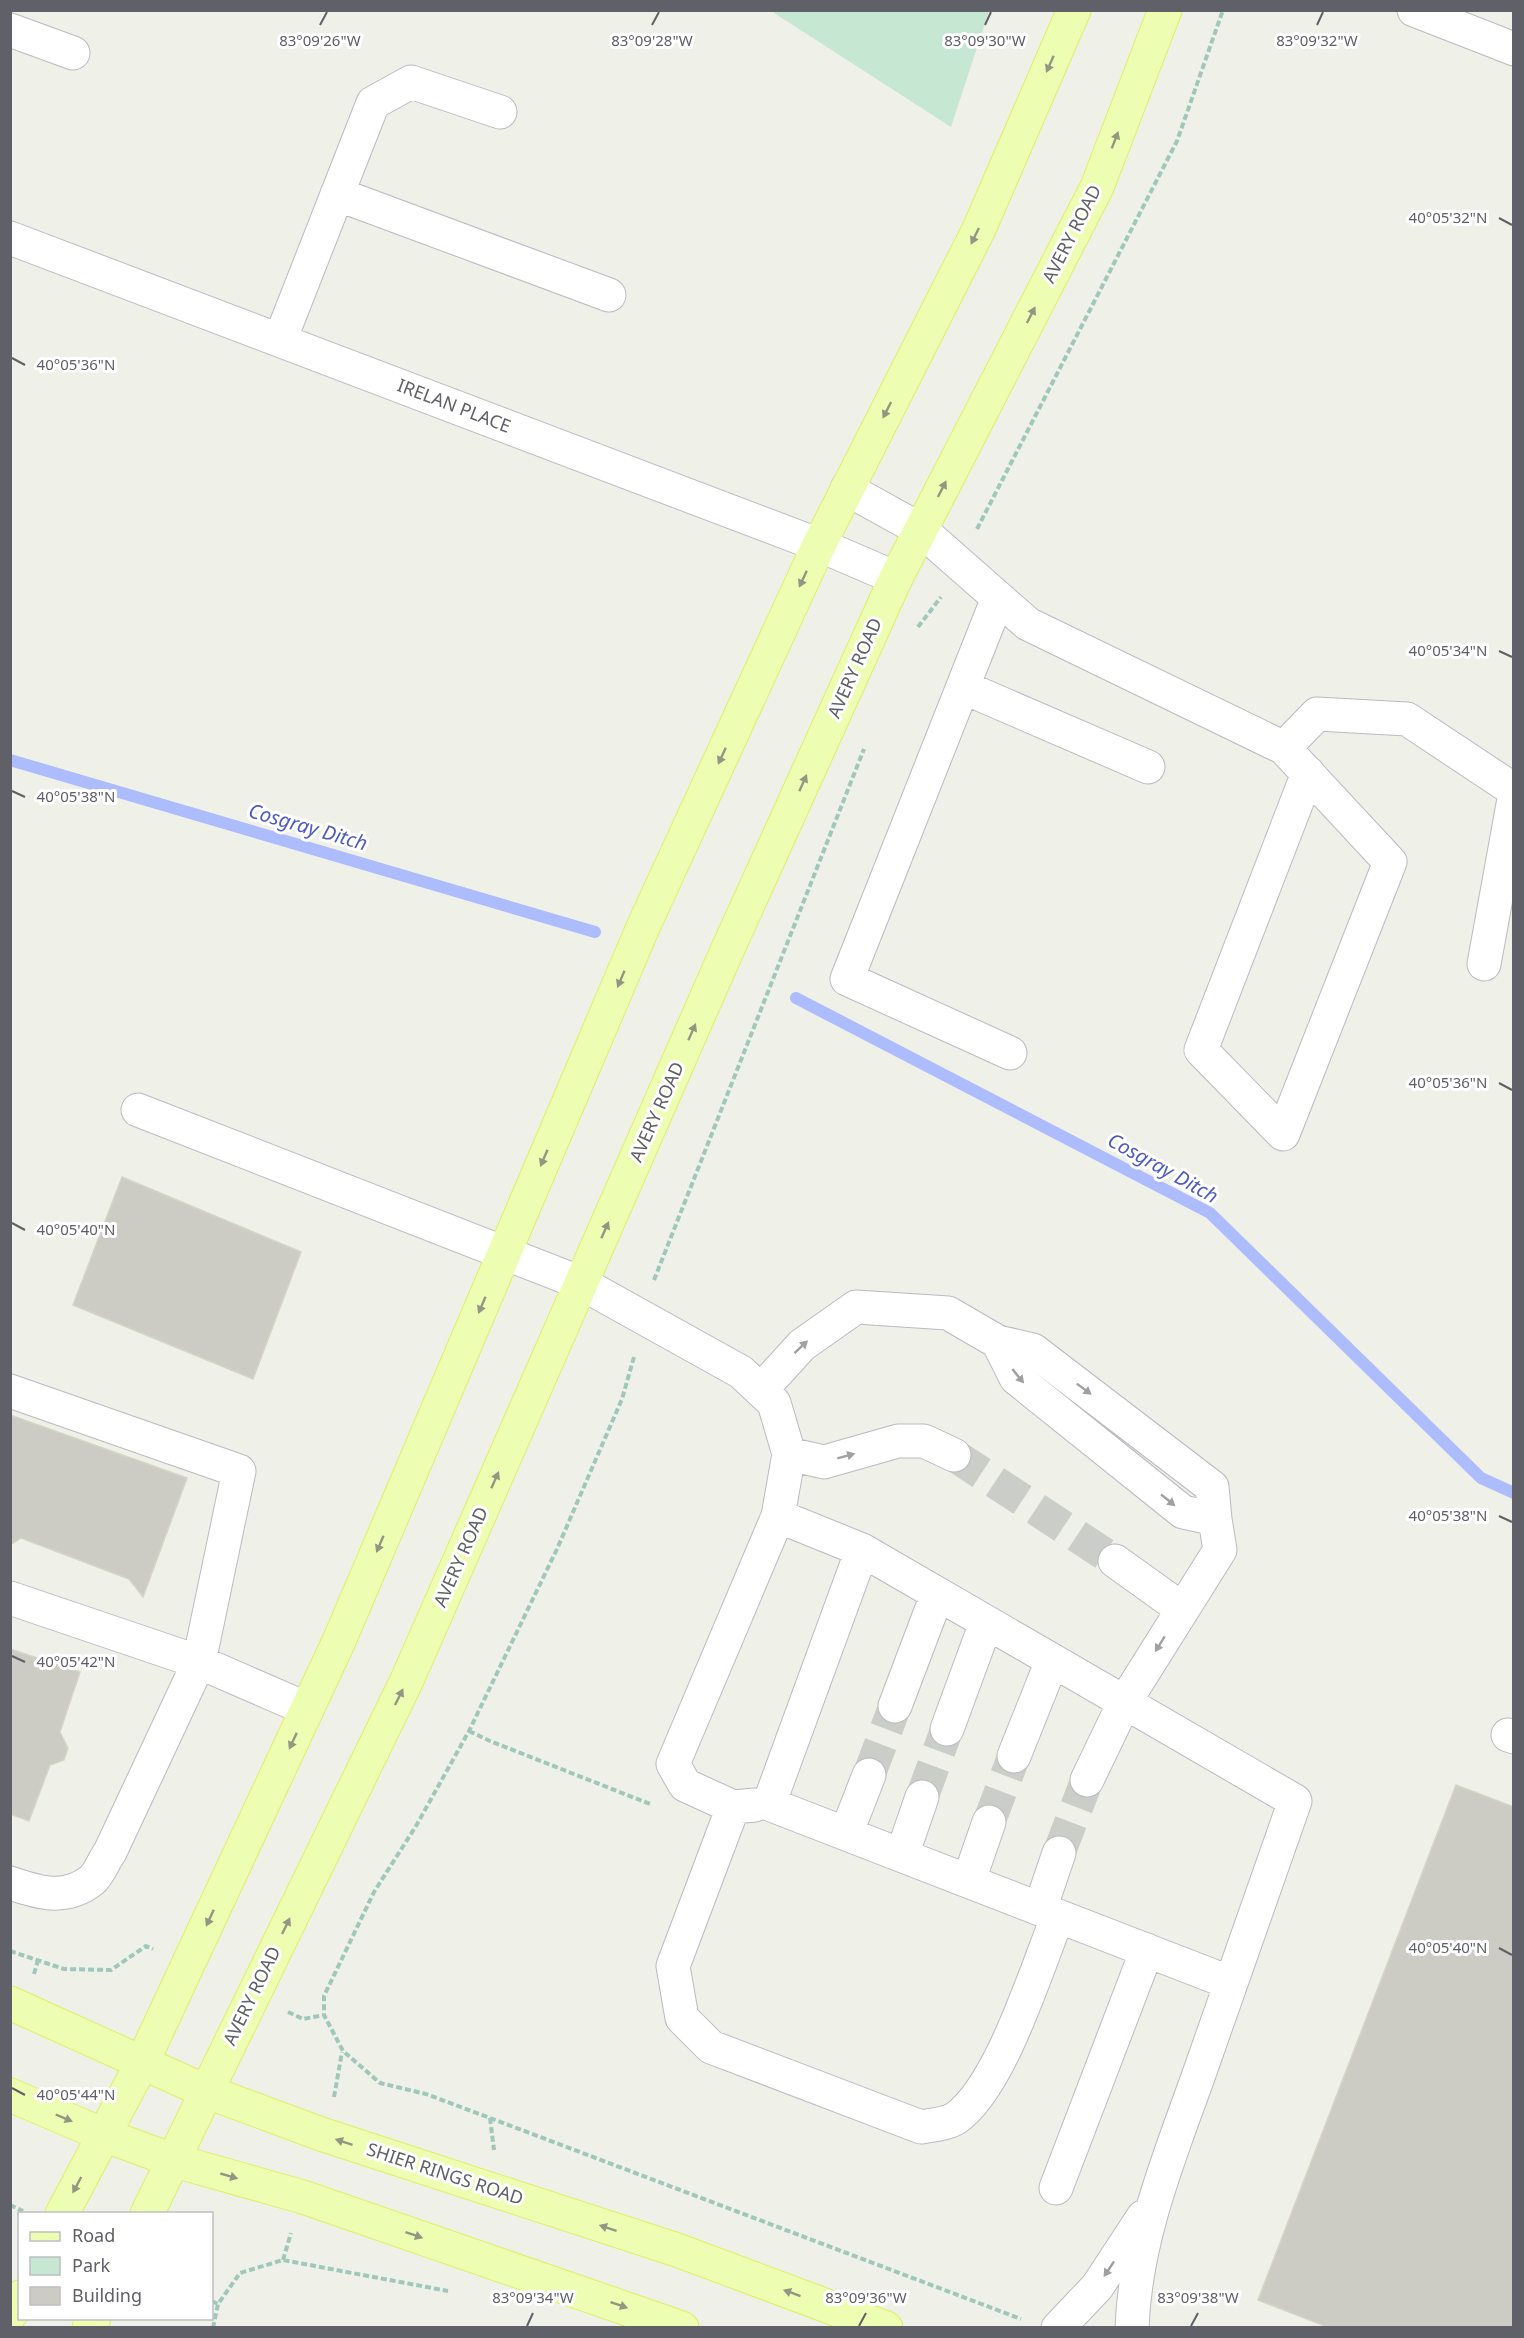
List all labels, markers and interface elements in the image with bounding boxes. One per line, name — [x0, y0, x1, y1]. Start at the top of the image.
text: 83°09'26"W — [279, 30, 361, 50]
text: 83°09'28"W — [611, 30, 693, 50]
text: 83°09'30"W — [944, 30, 1026, 50]
text: 83°09'32"W — [1276, 30, 1358, 50]
one-way arrow — [1045, 56, 1055, 74]
one-way arrow — [1110, 130, 1120, 148]
street label: AVERY ROAD — [1036, 180, 1106, 287]
text: 40°05'32"N — [1409, 207, 1487, 227]
one-way arrow — [970, 228, 980, 245]
one-way arrow — [1026, 307, 1036, 324]
text: 40°05'36"N — [37, 354, 115, 374]
street label: IRELAN PLACE — [394, 372, 514, 438]
one-way arrow — [882, 402, 892, 419]
one-way arrow — [937, 480, 947, 497]
one-way arrow — [799, 571, 808, 588]
street label: AVERY ROAD — [821, 614, 887, 721]
text: 40°05'34"N — [1409, 640, 1487, 660]
one-way arrow — [717, 748, 726, 765]
one-way arrow — [799, 774, 809, 792]
text: 40°05'38"N — [37, 786, 115, 806]
water label: Cosgray Ditch — [246, 797, 371, 856]
one-way arrow — [616, 970, 625, 988]
one-way arrow — [687, 1023, 696, 1040]
street label: AVERY ROAD — [623, 1058, 689, 1165]
text: 40°05'36"N — [1409, 1072, 1487, 1092]
water label: Cosgray Ditch — [1103, 1126, 1223, 1209]
one-way arrow — [540, 1150, 549, 1167]
text: 40°05'40"N — [37, 1219, 115, 1239]
one-way arrow — [600, 1220, 610, 1238]
one-way arrow — [477, 1296, 486, 1314]
one-way arrow — [793, 1341, 807, 1355]
one-way arrow — [1011, 1368, 1024, 1384]
one-way arrow — [1077, 1383, 1092, 1395]
one-way arrow — [837, 1451, 855, 1460]
one-way arrow — [491, 1471, 500, 1489]
one-way arrow — [1160, 1493, 1175, 1506]
street label: AVERY ROAD — [427, 1503, 493, 1610]
text: 40°05'38"N — [1409, 1505, 1487, 1525]
one-way arrow — [375, 1535, 385, 1553]
one-way arrow — [1155, 1636, 1166, 1652]
text: 40°05'42"N — [37, 1651, 115, 1671]
one-way arrow — [394, 1688, 403, 1705]
one-way arrow — [288, 1732, 297, 1749]
one-way arrow — [206, 1909, 215, 1926]
one-way arrow — [282, 1917, 291, 1934]
text: 40°05'40"N — [1409, 1937, 1487, 1957]
street label: AVERY ROAD — [217, 1942, 285, 2049]
text: 40°05'44"N — [37, 2084, 115, 2104]
one-way arrow — [56, 2113, 74, 2123]
one-way arrow — [335, 2136, 353, 2146]
street label: SHIER RINGS ROAD — [364, 2136, 527, 2210]
one-way arrow — [220, 2171, 238, 2181]
one-way arrow — [72, 2177, 82, 2194]
legend — [18, 2212, 213, 2320]
one-way arrow — [599, 2222, 617, 2232]
text: Road — [72, 2223, 115, 2247]
one-way arrow — [405, 2231, 423, 2240]
text: Park — [72, 2253, 110, 2277]
one-way arrow — [1103, 2261, 1114, 2278]
text: Building — [72, 2283, 142, 2307]
text: 83°09'34"W — [492, 2287, 574, 2307]
one-way arrow — [783, 2287, 801, 2297]
text: 83°09'36"W — [825, 2287, 907, 2307]
text: 83°09'38"W — [1157, 2287, 1239, 2307]
one-way arrow — [610, 2301, 628, 2311]

